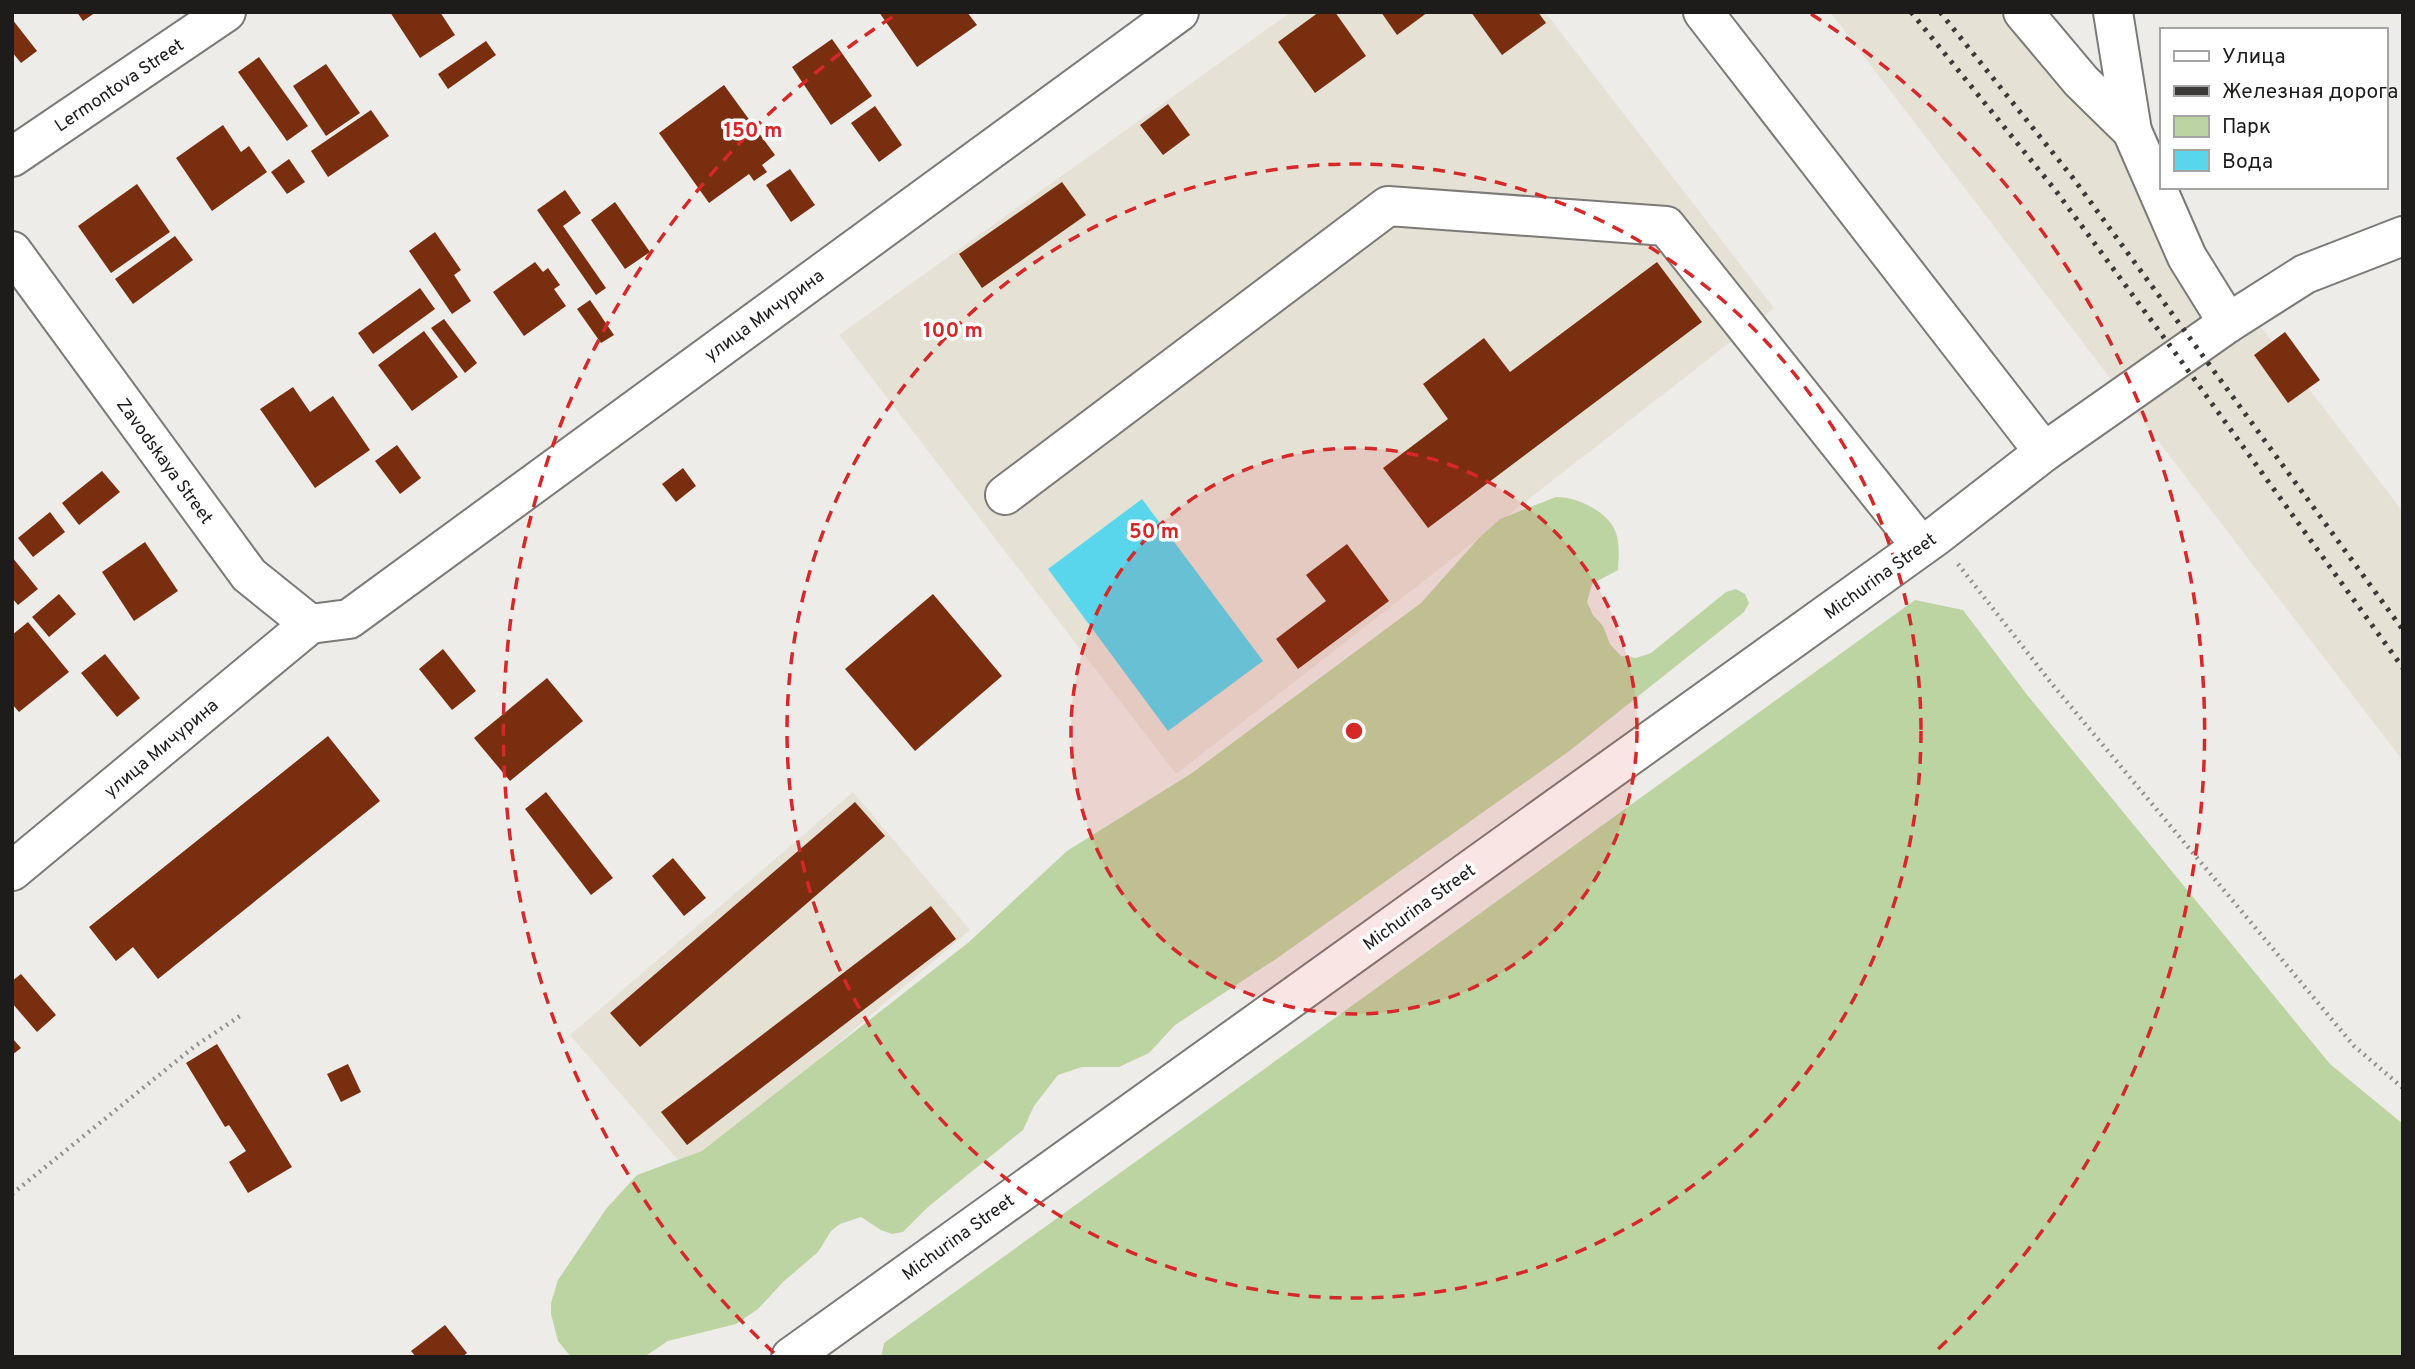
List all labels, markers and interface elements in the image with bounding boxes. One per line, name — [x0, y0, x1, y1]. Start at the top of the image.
legend — [2160, 28, 2387, 189]
street label: Lermontova Street — [51, 35, 189, 138]
text: Улица — [2222, 44, 2286, 71]
text: Железная дорога — [2222, 79, 2398, 106]
text: Парк — [2222, 114, 2271, 141]
text: 150 m — [724, 118, 782, 145]
text: Вода — [2222, 149, 2273, 176]
street label: улица Мичурина — [701, 265, 829, 367]
text: 100 m — [923, 318, 983, 345]
street label: Zavodskaya Street — [110, 394, 217, 529]
text: 50 m — [1129, 519, 1179, 546]
street label: Michurina Street — [1820, 529, 1942, 626]
street label: улица Мичурина — [100, 695, 224, 804]
centre of rings — [1342, 719, 1366, 743]
street label: Michurina Street — [1359, 860, 1481, 957]
street label: Michurina Street — [898, 1190, 1020, 1287]

